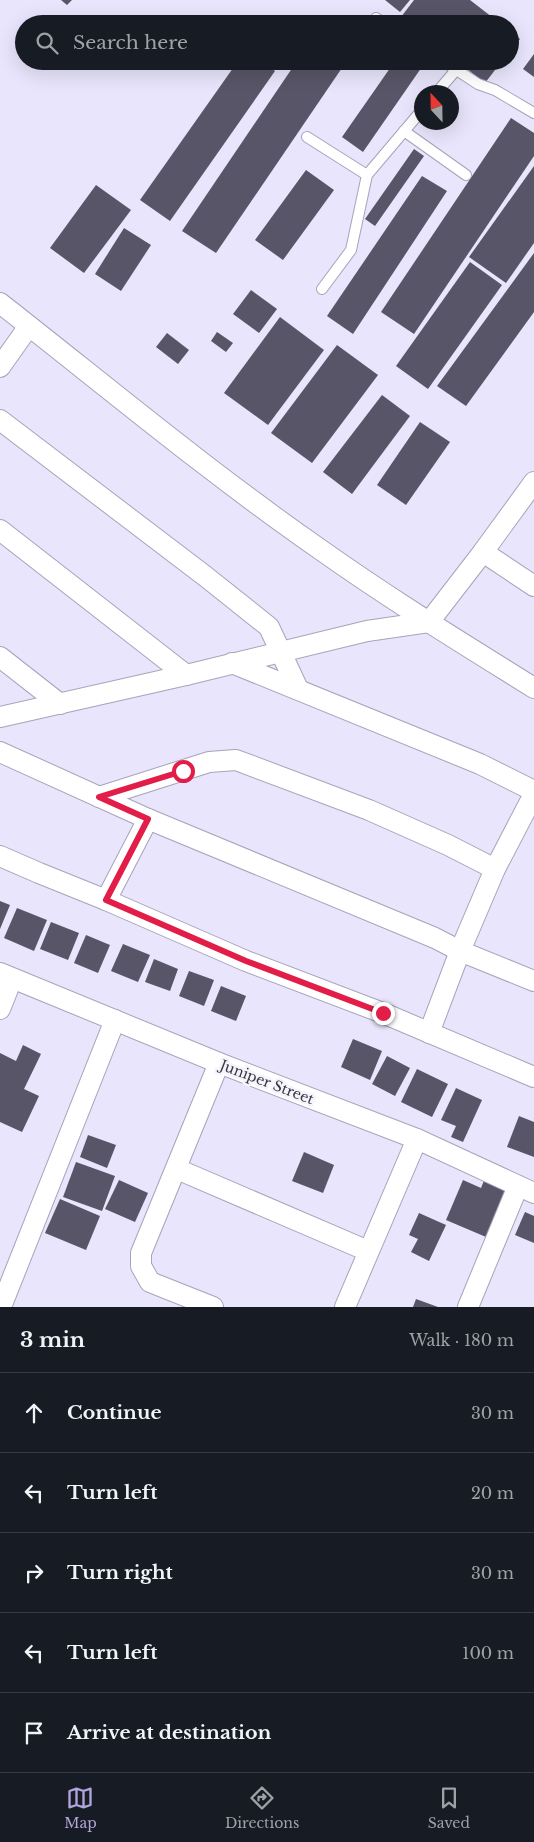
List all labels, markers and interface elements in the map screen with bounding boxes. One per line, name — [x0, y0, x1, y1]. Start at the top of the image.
search box — [15, 15, 519, 70]
icon: search — [33, 29, 61, 57]
text: Search here — [73, 31, 188, 54]
north arrow — [414, 85, 459, 130]
route start — [172, 760, 195, 783]
route end — [372, 1002, 395, 1025]
street label: Juniper Street — [216, 1055, 317, 1108]
text: 3 min — [20, 1327, 85, 1353]
text: Walk · 180 m — [409, 1330, 514, 1350]
icon: ahead — [20, 1399, 48, 1427]
text: Continue — [67, 1401, 162, 1424]
text: 30 m — [471, 1403, 514, 1423]
icon: left — [20, 1479, 48, 1507]
text: Turn left — [67, 1481, 158, 1504]
text: 20 m — [471, 1483, 514, 1503]
icon: right — [20, 1559, 48, 1587]
text: Turn right — [67, 1561, 173, 1584]
text: 30 m — [471, 1563, 514, 1583]
icon: left — [20, 1639, 48, 1667]
text: Turn left — [67, 1641, 158, 1664]
text: 100 m — [462, 1643, 514, 1663]
icon: arrive — [20, 1719, 48, 1747]
text: Arrive at destination — [67, 1721, 271, 1744]
tab: Map — [64, 1784, 97, 1832]
tab: Directions — [225, 1784, 299, 1832]
tab: Saved — [428, 1784, 470, 1832]

